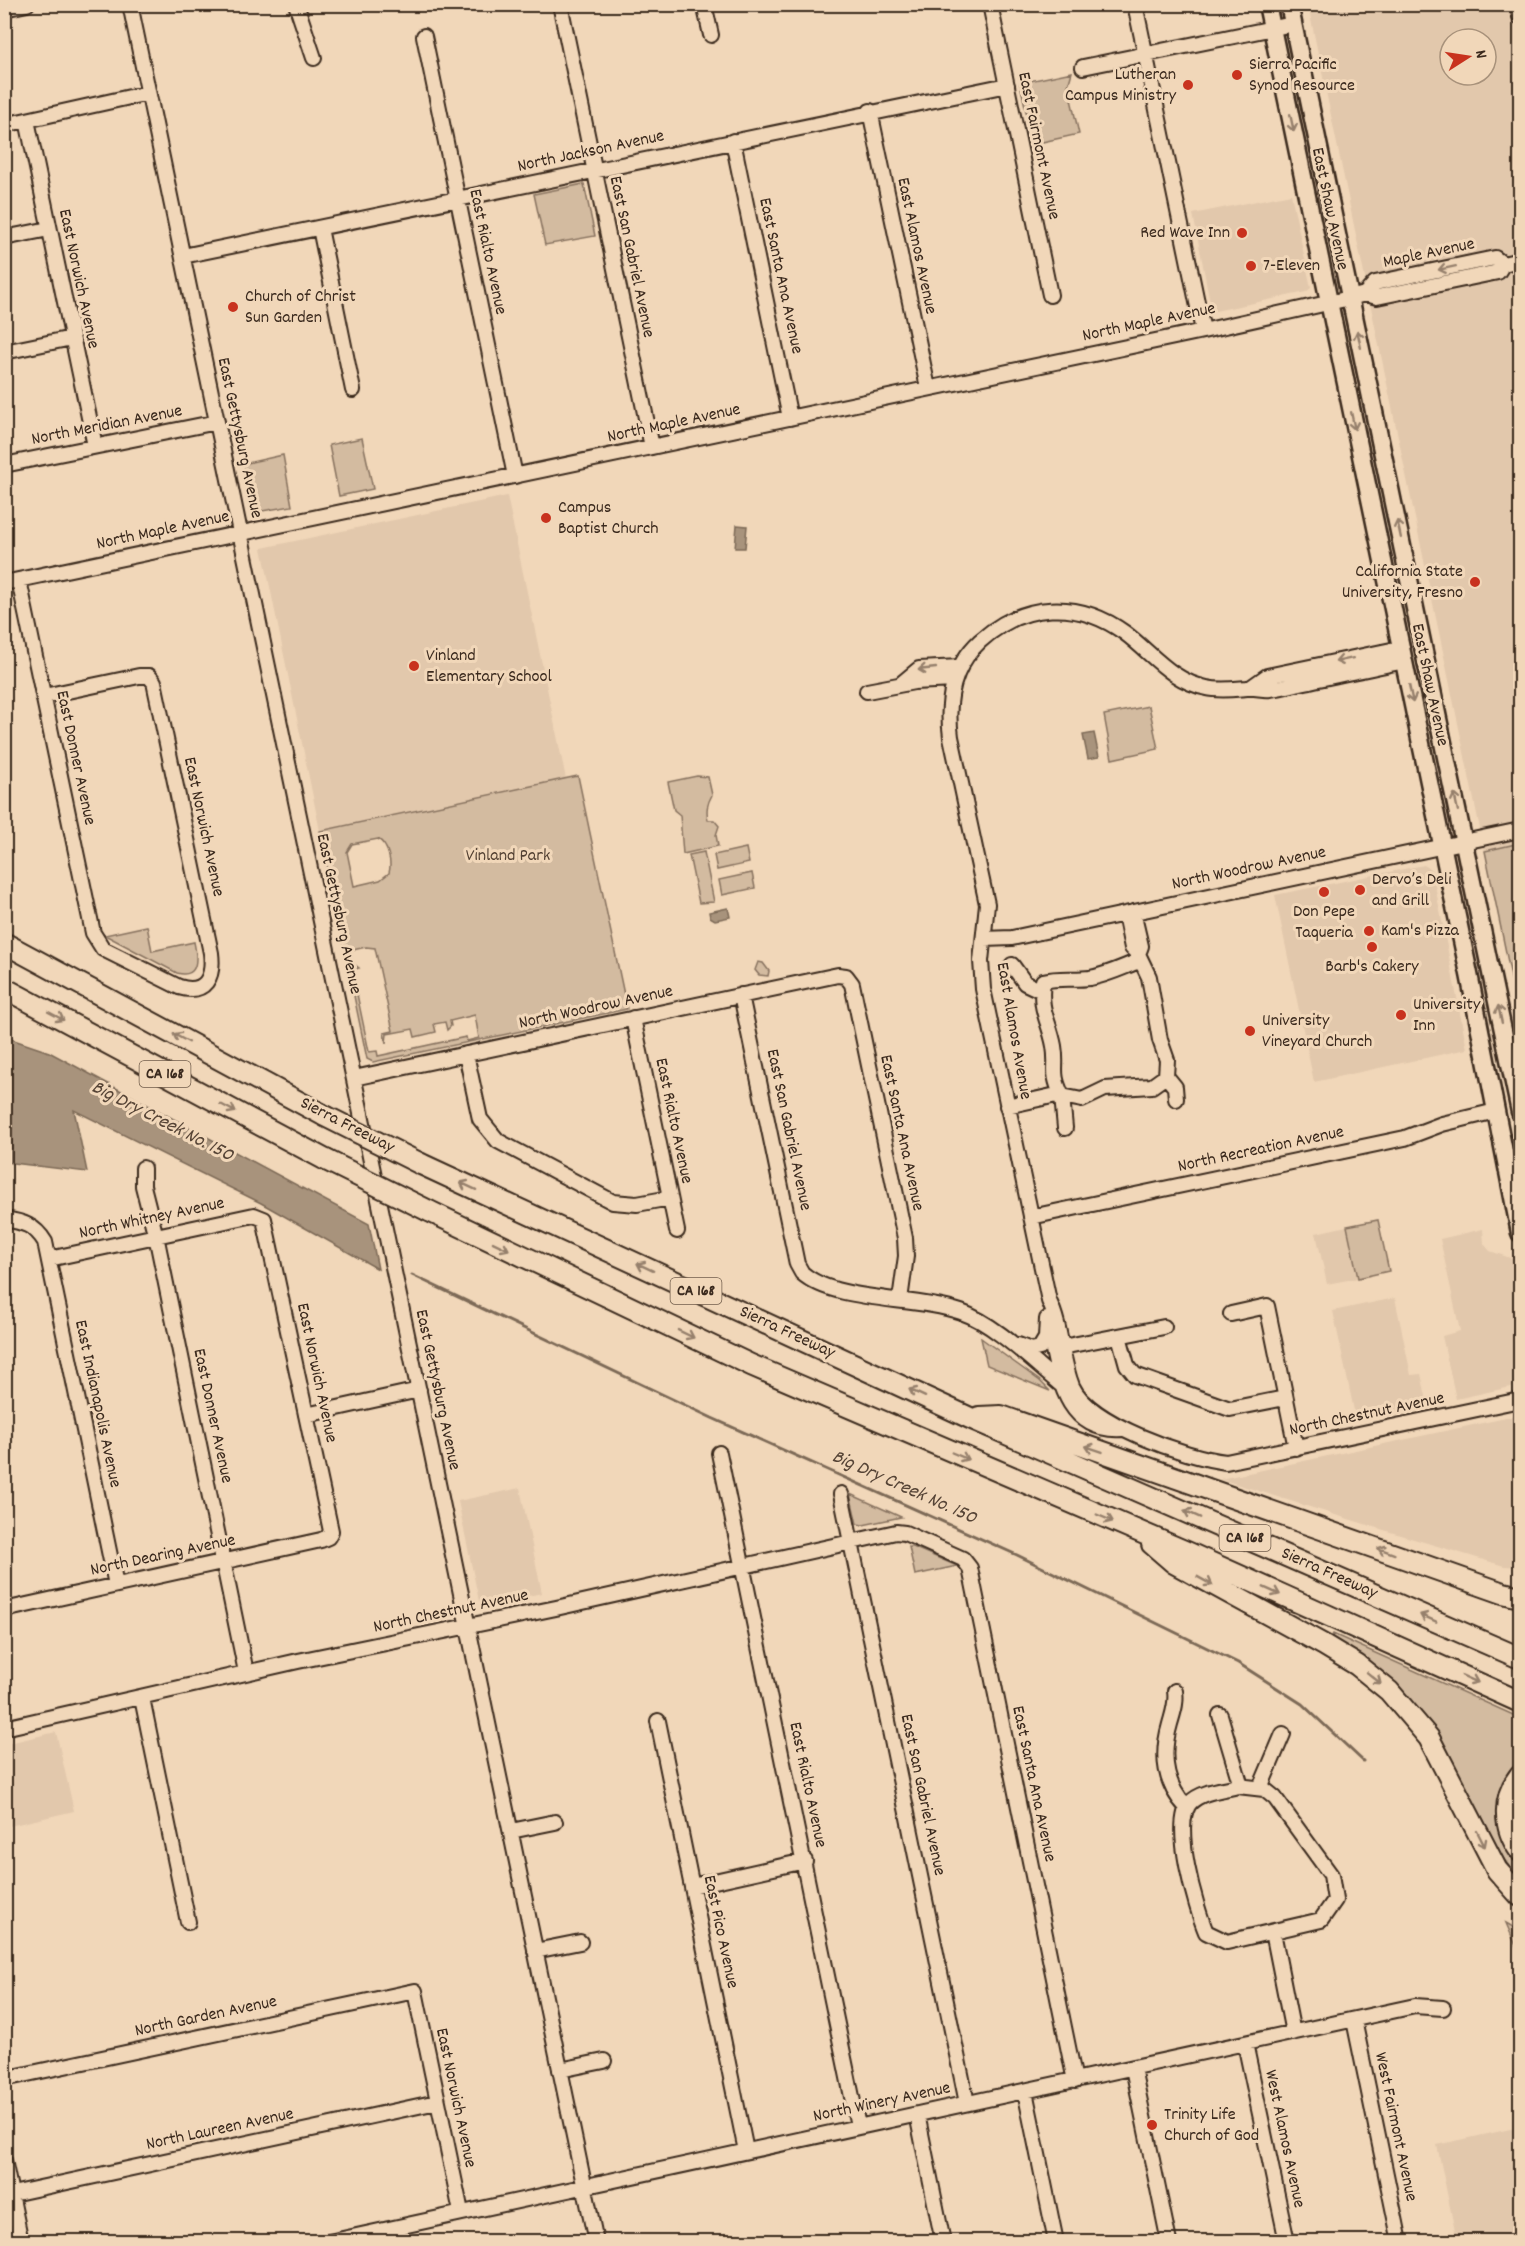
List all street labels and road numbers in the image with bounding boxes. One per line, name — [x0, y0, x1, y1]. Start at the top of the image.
street label: East Fairmont Avenue — [1010, 70, 1066, 222]
street label: North Jackson Avenue — [515, 124, 667, 180]
street label: East Shaw Avenue — [1304, 145, 1354, 273]
street label: East San Gabriel Avenue — [602, 174, 660, 340]
street label: East Alamos Avenue — [889, 175, 943, 317]
street label: East Rialto Avenue — [461, 187, 513, 317]
street label: East Santa Ana Avenue — [751, 196, 809, 356]
street label: East Norwich Avenue — [51, 207, 105, 351]
street label: Maple Avenue — [1381, 232, 1477, 276]
street label: North Maple Avenue — [1080, 297, 1218, 349]
street label: East Gettysburg Avenue — [210, 355, 268, 521]
street label: North Maple Avenue — [605, 398, 743, 450]
street label: North Meridian Avenue — [30, 399, 184, 453]
street label: North Maple Avenue — [94, 505, 232, 557]
street label: East Shaw Avenue — [1404, 621, 1454, 749]
street label: East Donner Avenue — [49, 688, 101, 828]
street label: East Norwich Avenue — [176, 755, 230, 899]
street label: East Gettysburg Avenue — [309, 831, 367, 997]
street label: North Woodrow Avenue — [1170, 840, 1328, 898]
street label: East Alamos Avenue — [989, 960, 1037, 1102]
street label: North Woodrow Avenue — [517, 979, 675, 1037]
street label: East San Gabriel Avenue — [759, 1047, 817, 1213]
street label: East Santa Ana Avenue — [872, 1053, 930, 1213]
street label: East Rialto Avenue — [647, 1056, 699, 1186]
road number: CA 168 — [140, 1061, 190, 1087]
street label: Sierra Freeway — [295, 1091, 399, 1161]
street label: North Recreation Avenue — [1176, 1120, 1346, 1180]
street label: North Whitney Avenue — [77, 1191, 227, 1247]
road number: CA 168 — [670, 1278, 722, 1304]
street label: Sierra Freeway — [735, 1300, 840, 1366]
street label: East Norwich Avenue — [289, 1301, 343, 1445]
street label: East Gettysburg Avenue — [408, 1307, 466, 1473]
street label: East Indianapolis Avenue — [67, 1318, 127, 1490]
street label: East Donner Avenue — [186, 1346, 238, 1486]
street label: North Chestnut Avenue — [1287, 1386, 1447, 1444]
road number: CA 168 — [1220, 1525, 1270, 1551]
street label: North Dearing Avenue — [88, 1528, 238, 1584]
street label: Sierra Freeway — [1277, 1542, 1382, 1607]
street label: North Chestnut Avenue — [371, 1583, 531, 1641]
street label: East Santa Ana Avenue — [1004, 1704, 1062, 1864]
street label: East San Gabriel Avenue — [893, 1712, 951, 1878]
street label: East Rialto Avenue — [781, 1720, 833, 1850]
street label: East Pico Avenue — [696, 1873, 744, 1991]
street label: North Garden Avenue — [133, 1990, 280, 2044]
street label: East Norwich Avenue — [428, 2026, 482, 2170]
street label: West Fairmont Avenue — [1367, 2050, 1423, 2204]
street label: West Alamos Avenue — [1257, 2068, 1311, 2210]
street label: North Winery Avenue — [811, 2076, 953, 2130]
street label: North Laureen Avenue — [144, 2102, 296, 2158]

